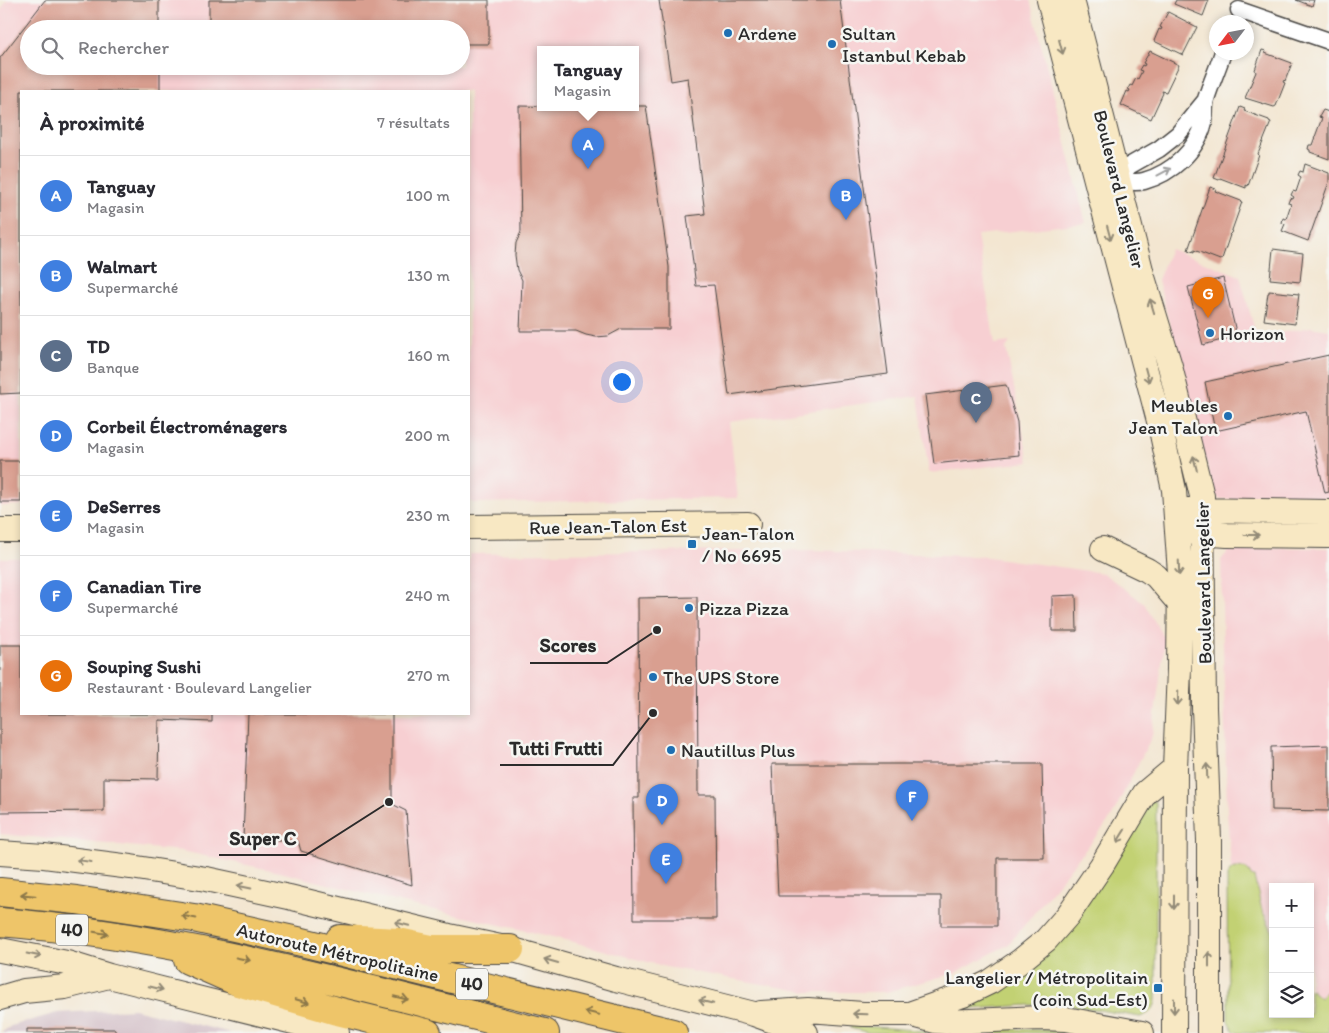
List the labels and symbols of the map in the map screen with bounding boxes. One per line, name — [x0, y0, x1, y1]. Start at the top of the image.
north arrow — [1209, 15, 1254, 60]
place label: Ardene — [738, 22, 797, 45]
place label: Sultan Istanbul Kebab — [842, 22, 966, 67]
marker: Ardene — [722, 27, 734, 39]
marker: Sultan Istanbul Kebab — [826, 38, 838, 50]
one-way arrow — [1057, 39, 1066, 55]
street label: Boulevard Langelier — [1089, 108, 1151, 271]
pin: A — [572, 128, 604, 169]
one-way arrow — [1157, 167, 1172, 177]
pin: B — [830, 179, 862, 220]
one-way arrow — [1105, 224, 1114, 240]
pin: G — [1192, 277, 1224, 318]
one-way arrow — [1146, 298, 1156, 314]
place label: Horizon — [1220, 322, 1285, 345]
marker: Horizon — [1204, 327, 1216, 339]
one-way arrow — [1142, 366, 1152, 382]
your location — [609, 369, 635, 395]
pin: C — [960, 382, 992, 423]
place label: Meubles Jean Talon — [1129, 394, 1218, 439]
marker: Meubles Jean Talon — [1222, 410, 1234, 422]
one-way arrow — [1190, 455, 1199, 471]
street label: Boulevard Langelier — [1191, 501, 1216, 664]
street label: Rue Jean-Talon Est — [529, 514, 687, 539]
place label: Jean-Talon / No 6695 — [702, 522, 795, 567]
one-way arrow — [1244, 530, 1260, 540]
marker: Jean-Talon / No 6695 — [686, 538, 698, 550]
one-way arrow — [1175, 560, 1184, 576]
place label: Pizza Pizza — [699, 597, 789, 620]
marker: Pizza Pizza — [683, 602, 695, 614]
callout: Scores — [530, 628, 607, 663]
text: Scores — [540, 633, 596, 657]
place label: The UPS Store — [663, 666, 779, 689]
marker: The UPS Store — [647, 671, 659, 683]
one-way arrow — [1173, 690, 1182, 706]
callout: Tutti Frutti — [500, 730, 613, 765]
text: Tutti Frutti — [508, 736, 603, 760]
place label: Nautillus Plus — [681, 739, 795, 762]
marker: Nautillus Plus — [665, 744, 677, 756]
one-way arrow — [1202, 763, 1211, 779]
pin: F — [896, 780, 928, 821]
pin: D — [646, 784, 678, 825]
callout: Super C — [219, 820, 306, 855]
text: Super C — [229, 826, 297, 851]
one-way arrow — [1115, 828, 1125, 842]
pin: E — [650, 843, 682, 884]
one-way arrow — [76, 856, 92, 866]
one-way arrow — [236, 882, 252, 891]
one-way arrow — [20, 890, 36, 900]
one-way arrow — [1169, 893, 1179, 909]
one-way arrow — [181, 912, 197, 922]
road number: 40 — [56, 914, 88, 946]
street label: Autoroute Métropolitaine — [235, 918, 441, 987]
one-way arrow — [395, 919, 411, 928]
one-way arrow — [92, 929, 108, 939]
one-way arrow — [25, 951, 41, 961]
one-way arrow — [1204, 952, 1214, 968]
one-way arrow — [234, 955, 250, 965]
one-way arrow — [544, 955, 560, 965]
place label: Langelier / Métropolitain (coin Sud-Est) — [945, 966, 1148, 1011]
road number: 40 — [456, 969, 488, 1000]
marker: Langelier / Métropolitain (coin Sud-Est) — [1152, 982, 1164, 994]
one-way arrow — [147, 984, 163, 993]
one-way arrow — [392, 993, 408, 1003]
one-way arrow — [294, 996, 310, 1006]
one-way arrow — [699, 997, 715, 1006]
one-way arrow — [1169, 998, 1179, 1014]
one-way arrow — [584, 1008, 600, 1017]
one-way arrow — [852, 1009, 868, 1019]

